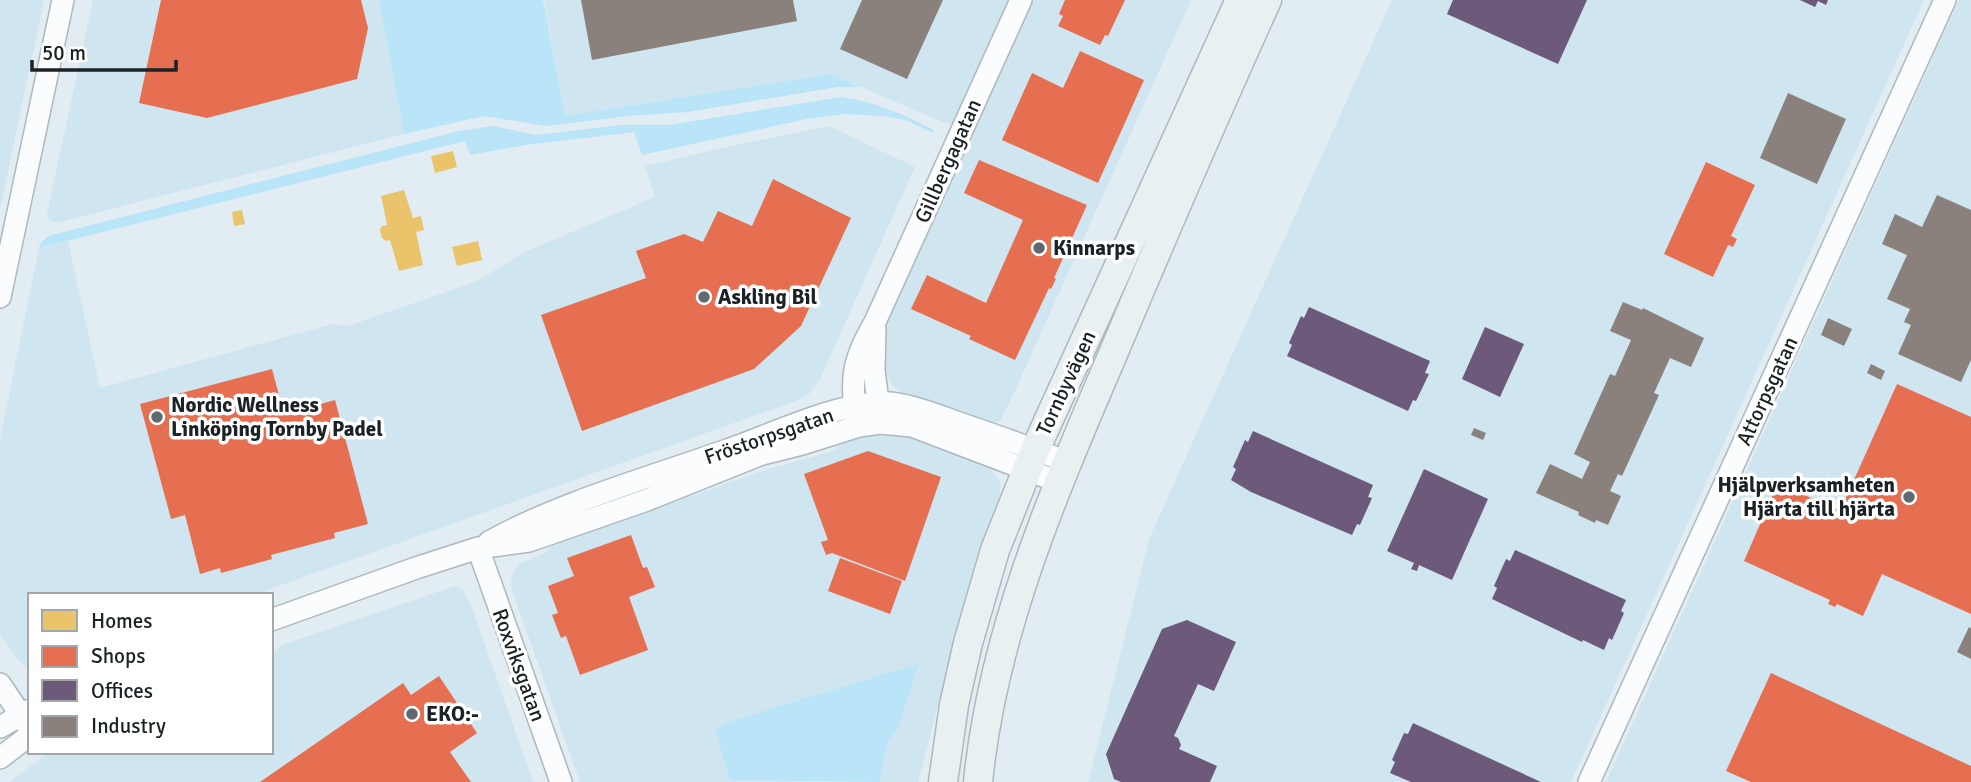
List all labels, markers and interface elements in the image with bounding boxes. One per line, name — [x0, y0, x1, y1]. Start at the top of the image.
scale bar — [32, 28, 175, 72]
text: 50 m — [42, 40, 86, 66]
street label: Gillbergagatan — [909, 95, 987, 227]
place label: Kinnarps — [1053, 235, 1135, 261]
marker: Kinnarps — [1031, 240, 1047, 256]
place label: Askling Bil — [718, 284, 818, 310]
marker: Askling Bil — [696, 289, 712, 305]
street label: Tornbyvägen — [1030, 326, 1102, 440]
street label: Attorpsgatan — [1731, 333, 1803, 449]
place label: Nordic Wellness Linköping Tornby Padel — [171, 392, 383, 442]
street label: Fröstorpsgatan — [701, 402, 837, 470]
marker: Nordic Wellness Linköping Tornby Padel — [149, 409, 165, 425]
place label: Hjälpverksamheten Hjärta till hjärta — [1717, 472, 1895, 522]
marker: Hjälpverksamheten Hjärta till hjärta — [1901, 489, 1917, 505]
legend — [28, 593, 273, 754]
street label: Roxviksgatan — [487, 605, 551, 725]
text: Homes — [91, 608, 153, 634]
text: Shops — [91, 643, 145, 669]
text: Offices — [91, 678, 153, 704]
place label: EKO:- — [426, 701, 479, 727]
marker: EKO:- — [404, 706, 420, 722]
text: Industry — [91, 713, 166, 739]

